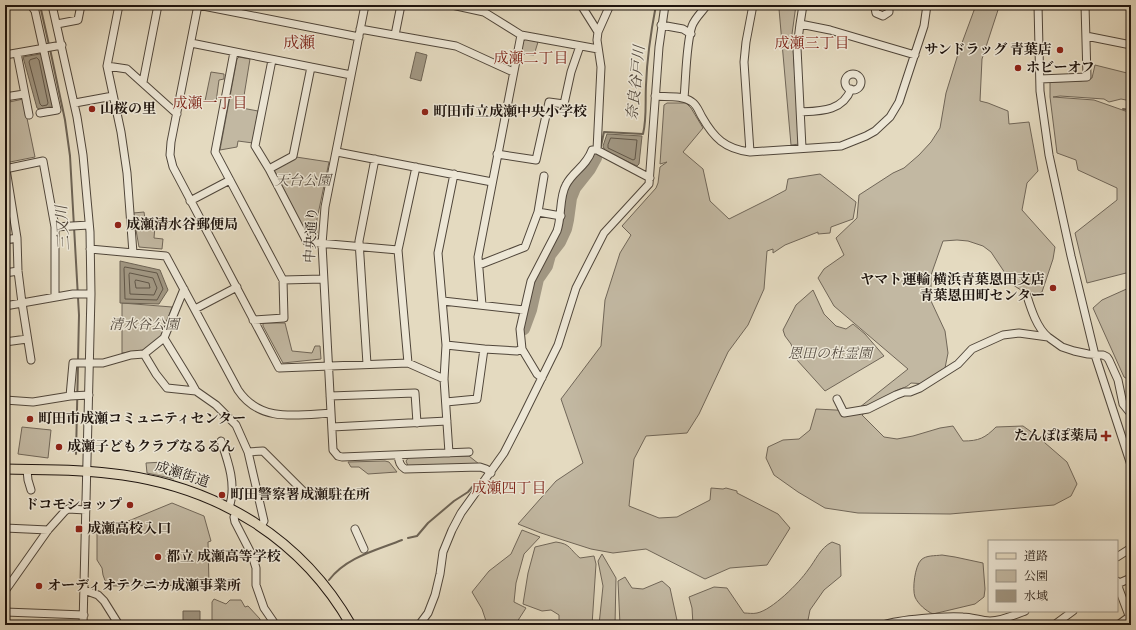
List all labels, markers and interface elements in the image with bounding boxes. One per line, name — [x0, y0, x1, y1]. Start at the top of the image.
district label: 成瀬 — [283, 33, 315, 55]
district label: 成瀬三丁目 — [774, 34, 850, 55]
place label: サンドラッグ 青葉店 — [924, 41, 1052, 60]
water label: 奈良谷戸川 — [623, 43, 652, 121]
marker: サンドラッグ 青葉店 — [1055, 45, 1065, 55]
district label: 成瀬二丁目 — [493, 49, 569, 70]
place label: ホビーオフ — [1026, 59, 1095, 78]
marker: ホビーオフ — [1013, 63, 1023, 73]
district label: 成瀬一丁目 — [172, 94, 248, 115]
place label: 山桜の里 — [100, 100, 156, 119]
place label: 町田市立成瀬中央小学校 — [433, 103, 587, 122]
marker: 山桜の里 — [87, 104, 97, 114]
marker: 町田市立成瀬中央小学校 — [420, 107, 430, 117]
park label: 天台公園 — [275, 172, 333, 191]
water label: 三又川 — [52, 203, 76, 251]
street label: 中央通り — [301, 207, 323, 263]
place label: 成瀬清水谷郵便局 — [126, 216, 238, 235]
marker: 成瀬清水谷郵便局 — [113, 220, 123, 230]
place label: ヤマト運輸 横浜青葉恩田支店 青葉恩田町センター — [860, 271, 1045, 306]
marker: ヤマト運輸 横浜青葉恩田支店 青葉恩田町センター — [1048, 283, 1058, 293]
park label: 清水谷公園 — [109, 316, 181, 335]
park label: 恩田の杜霊園 — [788, 345, 874, 364]
place label: 町田市成瀬コミュニティセンター — [38, 410, 246, 429]
marker: 町田市成瀬コミュニティセンター — [25, 414, 35, 424]
place label: たんぽぽ薬局 — [1014, 427, 1098, 446]
marker: たんぽぽ薬局 — [1101, 431, 1111, 441]
place label: 成瀬子どもクラブなるるん — [67, 438, 235, 457]
marker: 成瀬子どもクラブなるるん — [54, 442, 64, 452]
street label: 成瀬街道 — [152, 457, 212, 493]
district label: 成瀬四丁目 — [471, 479, 547, 500]
place label: 町田警察署成瀬駐在所 — [230, 486, 370, 505]
marker: 町田警察署成瀬駐在所 — [217, 490, 227, 500]
place label: ドコモショップ — [25, 496, 122, 515]
marker: ドコモショップ — [125, 500, 135, 510]
place label: 成瀬高校入口 — [87, 520, 171, 539]
marker: 成瀬高校入口 — [74, 524, 84, 534]
legend — [988, 540, 1118, 612]
place label: 都立 成瀬高等学校 — [166, 548, 281, 567]
text: 道路 — [1024, 549, 1048, 565]
marker: 都立 成瀬高等学校 — [153, 552, 163, 562]
text: 公園 — [1024, 569, 1048, 585]
place label: オーディオテクニカ成瀬事業所 — [47, 577, 241, 596]
marker: オーディオテクニカ成瀬事業所 — [34, 581, 44, 591]
text: 水域 — [1024, 589, 1048, 605]

